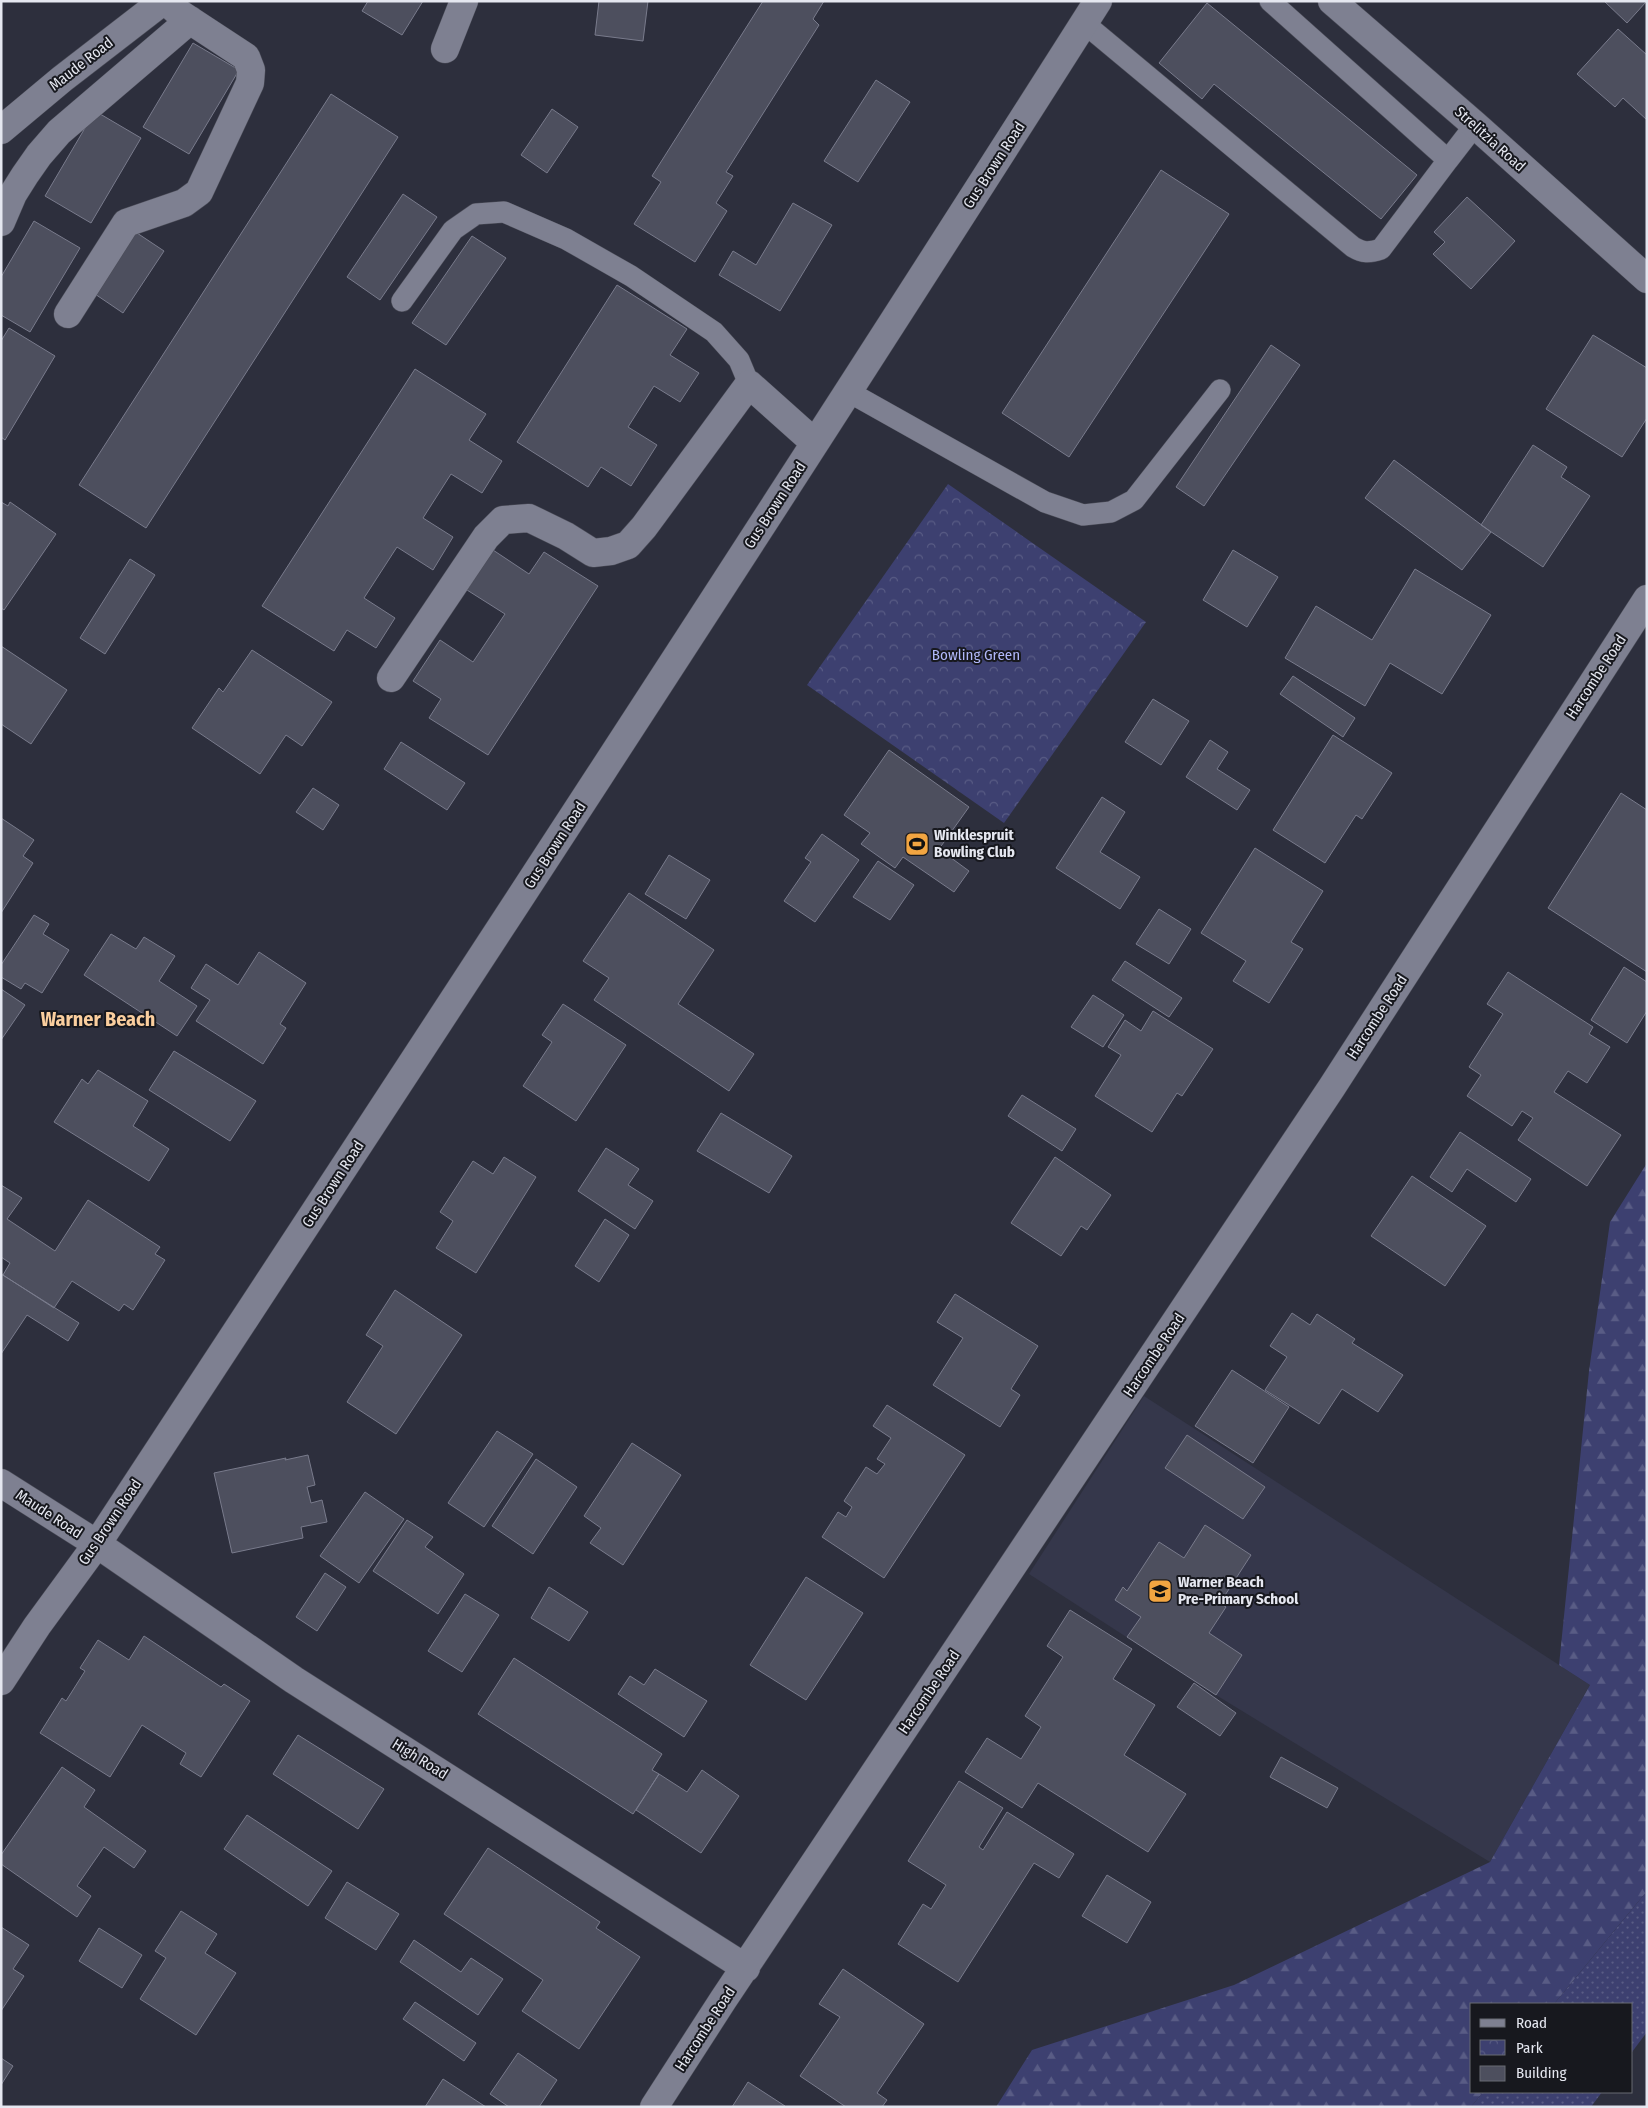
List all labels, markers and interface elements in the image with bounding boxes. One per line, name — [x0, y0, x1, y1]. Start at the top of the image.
street label: Maude Road — [46, 34, 116, 94]
street label: Strelitzia Road — [1451, 103, 1529, 175]
street label: Gus Brown Road — [959, 118, 1029, 212]
street label: Gus Brown Road — [740, 458, 810, 552]
street label: Harcombe Road — [1562, 631, 1630, 723]
park label: Bowling Green — [932, 646, 1020, 664]
street label: Gus Brown Road — [520, 798, 590, 892]
place label: Winklespruit Bowling Club — [934, 826, 1015, 861]
sports icon: Winklespruit Bowling Club — [904, 831, 930, 857]
street label: Harcombe Road — [1343, 971, 1411, 1063]
district label: Warner Beach — [41, 1007, 155, 1031]
street label: Gus Brown Road — [298, 1137, 368, 1231]
street label: Harcombe Road — [1119, 1310, 1189, 1400]
street label: Gus Brown Road — [75, 1476, 145, 1568]
street label: Maude Road — [12, 1486, 86, 1542]
place label: Warner Beach Pre-Primary School — [1178, 1573, 1299, 1608]
school or university icon: Warner Beach Pre-Primary School — [1147, 1578, 1173, 1604]
street label: Harcombe Road — [894, 1647, 964, 1737]
street label: High Road — [389, 1735, 451, 1783]
street label: Harcombe Road — [671, 1983, 739, 2075]
legend — [1470, 2003, 1633, 2093]
text: Road — [1516, 2014, 1547, 2032]
text: Park — [1516, 2039, 1543, 2057]
text: Building — [1516, 2064, 1567, 2082]

